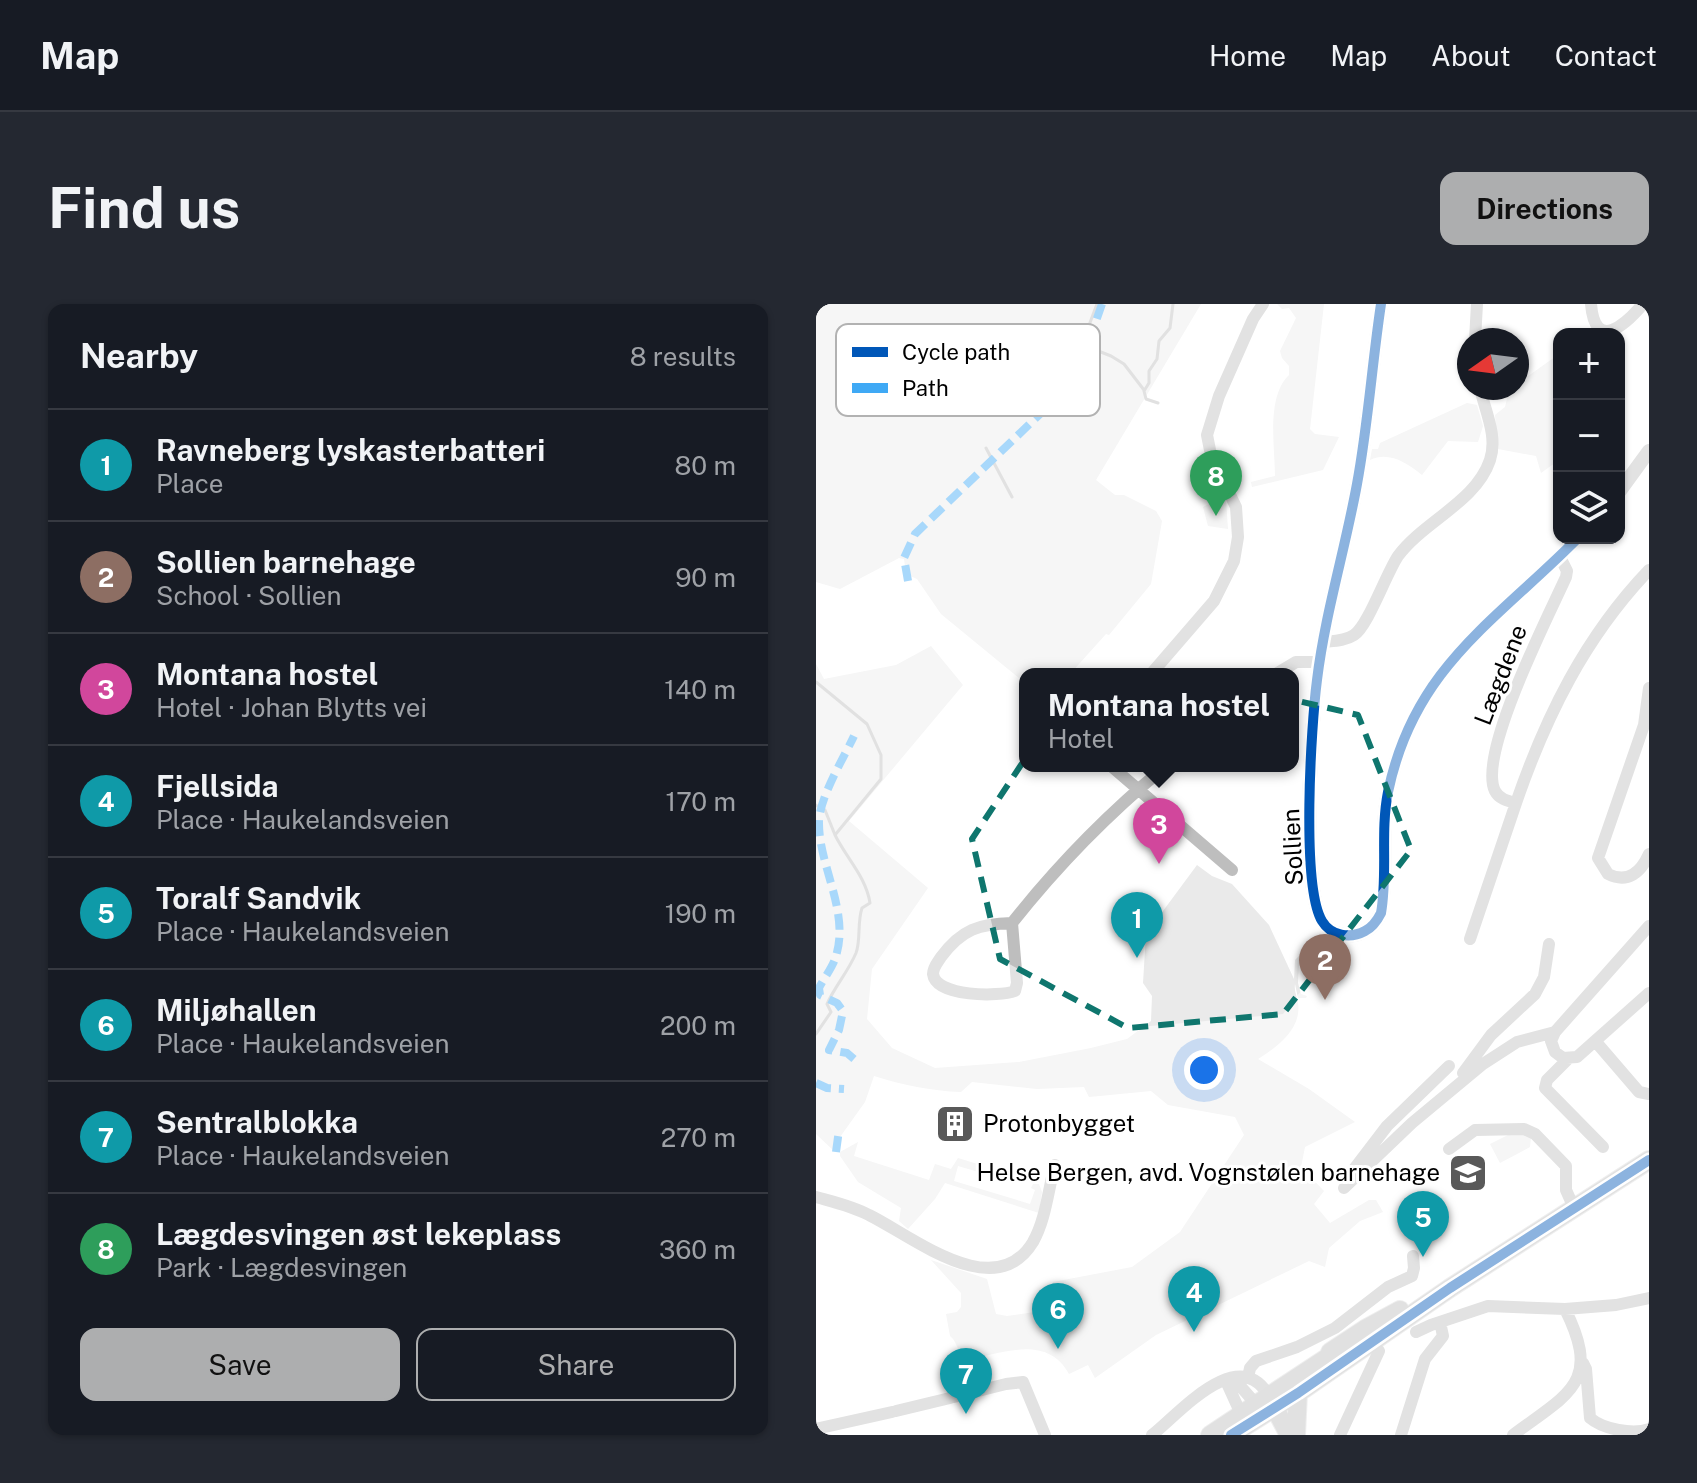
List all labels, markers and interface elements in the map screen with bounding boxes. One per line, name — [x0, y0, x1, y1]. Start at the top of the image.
text: Map — [40, 33, 119, 78]
text: Home — [1209, 39, 1286, 72]
text: Map — [1330, 39, 1387, 72]
text: About — [1431, 39, 1511, 72]
text: Contact — [1555, 39, 1657, 72]
button: Directions — [1440, 172, 1649, 245]
text: Find us — [48, 175, 240, 241]
legend — [836, 324, 1100, 416]
north arrow — [1457, 328, 1529, 400]
map controls — [1553, 328, 1625, 544]
button: + — [1553, 328, 1625, 400]
text: Nearby — [80, 336, 198, 376]
text: Cycle path — [902, 339, 1010, 365]
text: 8 results — [630, 341, 736, 372]
text: Path — [902, 375, 949, 401]
button: − — [1553, 400, 1625, 472]
text: Ravneberg lyskasterbatteri — [156, 432, 545, 468]
text: 1 — [100, 450, 112, 481]
text: 80 m — [675, 450, 736, 481]
pin: 8 — [1190, 450, 1242, 516]
text: Place — [156, 468, 223, 499]
button: layers — [1553, 472, 1625, 544]
text: Sollien barnehage — [156, 544, 416, 580]
text: 2 — [98, 562, 114, 593]
text: 90 m — [675, 562, 736, 593]
text: School · Sollien — [156, 580, 342, 611]
street label: Lægdene — [1468, 621, 1532, 729]
text: Montana hostel — [156, 656, 378, 692]
popup — [1019, 668, 1299, 772]
text: 3 — [97, 674, 115, 705]
text: 140 m — [664, 674, 736, 705]
text: Montana hostel — [1048, 687, 1270, 723]
text: Hotel · Johan Blytts vei — [156, 692, 427, 723]
text: Hotel — [1048, 723, 1114, 754]
text: Fjellsida — [156, 768, 278, 804]
text: 4 — [97, 786, 115, 817]
text: 170 m — [666, 786, 736, 817]
pin: 3 — [1133, 798, 1185, 864]
text: Place · Haukelandsveien — [156, 804, 449, 835]
street label: Sollien — [1276, 808, 1308, 886]
text: Toralf Sandvik — [156, 880, 361, 916]
pin: 1 — [1111, 892, 1163, 958]
text: 5 — [97, 898, 115, 929]
text: 190 m — [665, 898, 736, 929]
text: Place · Haukelandsveien — [156, 916, 449, 947]
pin: 2 — [1299, 934, 1351, 1000]
text: Miljøhallen — [156, 992, 317, 1028]
text: 6 — [97, 1010, 115, 1041]
text: 200 m — [660, 1010, 736, 1041]
text: Place · Haukelandsveien — [156, 1028, 449, 1059]
your location — [1184, 1050, 1224, 1090]
building icon: Protonbygget — [934, 1103, 976, 1145]
text: Sentralblokka — [156, 1104, 358, 1140]
place label: Protonbygget — [983, 1109, 1135, 1137]
text: 7 — [98, 1122, 114, 1153]
text: 270 m — [661, 1122, 736, 1153]
text: Place · Haukelandsveien — [156, 1140, 449, 1171]
school or university icon: Helse Bergen, avd. Vognstølen barnehage — [1447, 1152, 1489, 1194]
place label: Helse Bergen, avd. Vognstølen barnehage — [976, 1158, 1440, 1186]
pin: 5 — [1397, 1191, 1449, 1257]
text: Lægdesvingen øst lekeplass — [156, 1216, 561, 1252]
text: 8 — [97, 1234, 115, 1265]
text: 360 m — [659, 1234, 736, 1265]
text: Park · Lægdesvingen — [156, 1252, 407, 1283]
pin: 4 — [1168, 1266, 1220, 1332]
pin: 6 — [1032, 1283, 1084, 1349]
button: Save — [80, 1328, 400, 1401]
button: Share — [416, 1328, 736, 1401]
pin: 7 — [940, 1348, 992, 1414]

